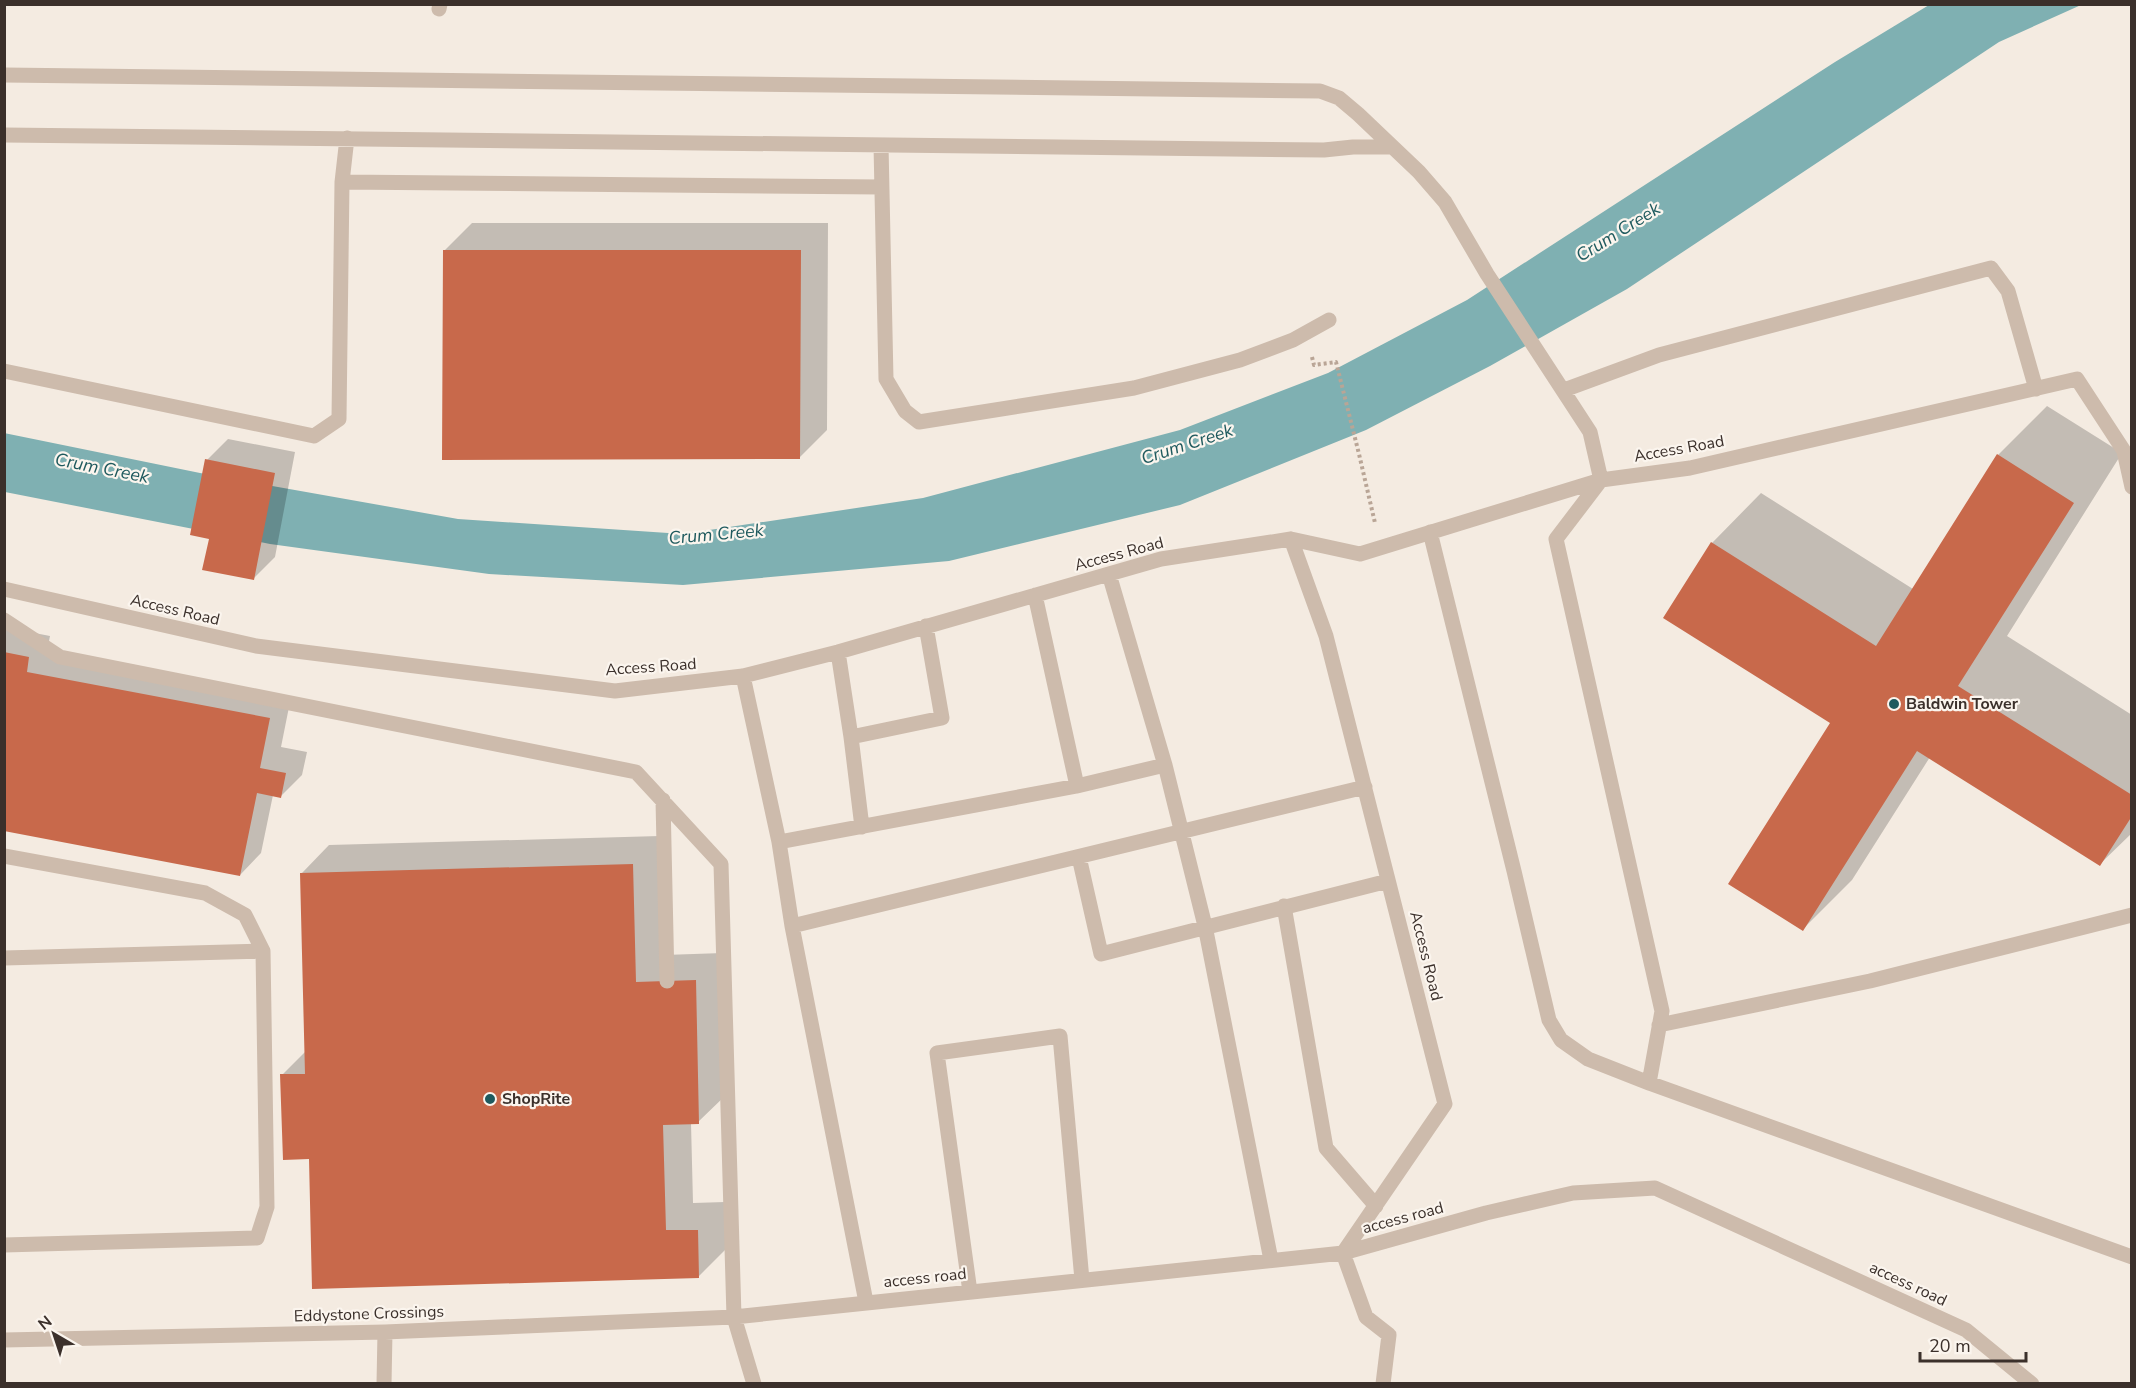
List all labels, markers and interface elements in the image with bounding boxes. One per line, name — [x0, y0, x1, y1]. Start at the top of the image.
water label: Crum Creek — [1571, 196, 1666, 267]
water label: Crum Creek — [1138, 418, 1237, 470]
street label: Access Road — [1632, 430, 1726, 468]
water label: Crum Creek — [53, 447, 152, 489]
water label: Crum Creek — [667, 518, 765, 550]
street label: Access Road — [1072, 532, 1166, 576]
street label: Access Road — [128, 589, 222, 631]
street label: Access Road — [605, 653, 697, 681]
place label: Baldwin Tower — [1906, 693, 2019, 715]
marker: Baldwin Tower — [1887, 697, 1901, 711]
street label: Access Road — [1404, 909, 1448, 1003]
place label: ShopRite — [502, 1088, 570, 1110]
marker: ShopRite — [483, 1092, 497, 1106]
street label: access road — [1360, 1197, 1446, 1239]
street label: access road — [1866, 1256, 1950, 1312]
street label: access road — [882, 1263, 968, 1293]
street label: Eddystone Crossings — [294, 1300, 444, 1328]
north arrow — [24, 1304, 84, 1364]
text: N — [34, 1311, 57, 1335]
scale bar — [1920, 1325, 2026, 1363]
text: 20 m — [1929, 1334, 1971, 1358]

